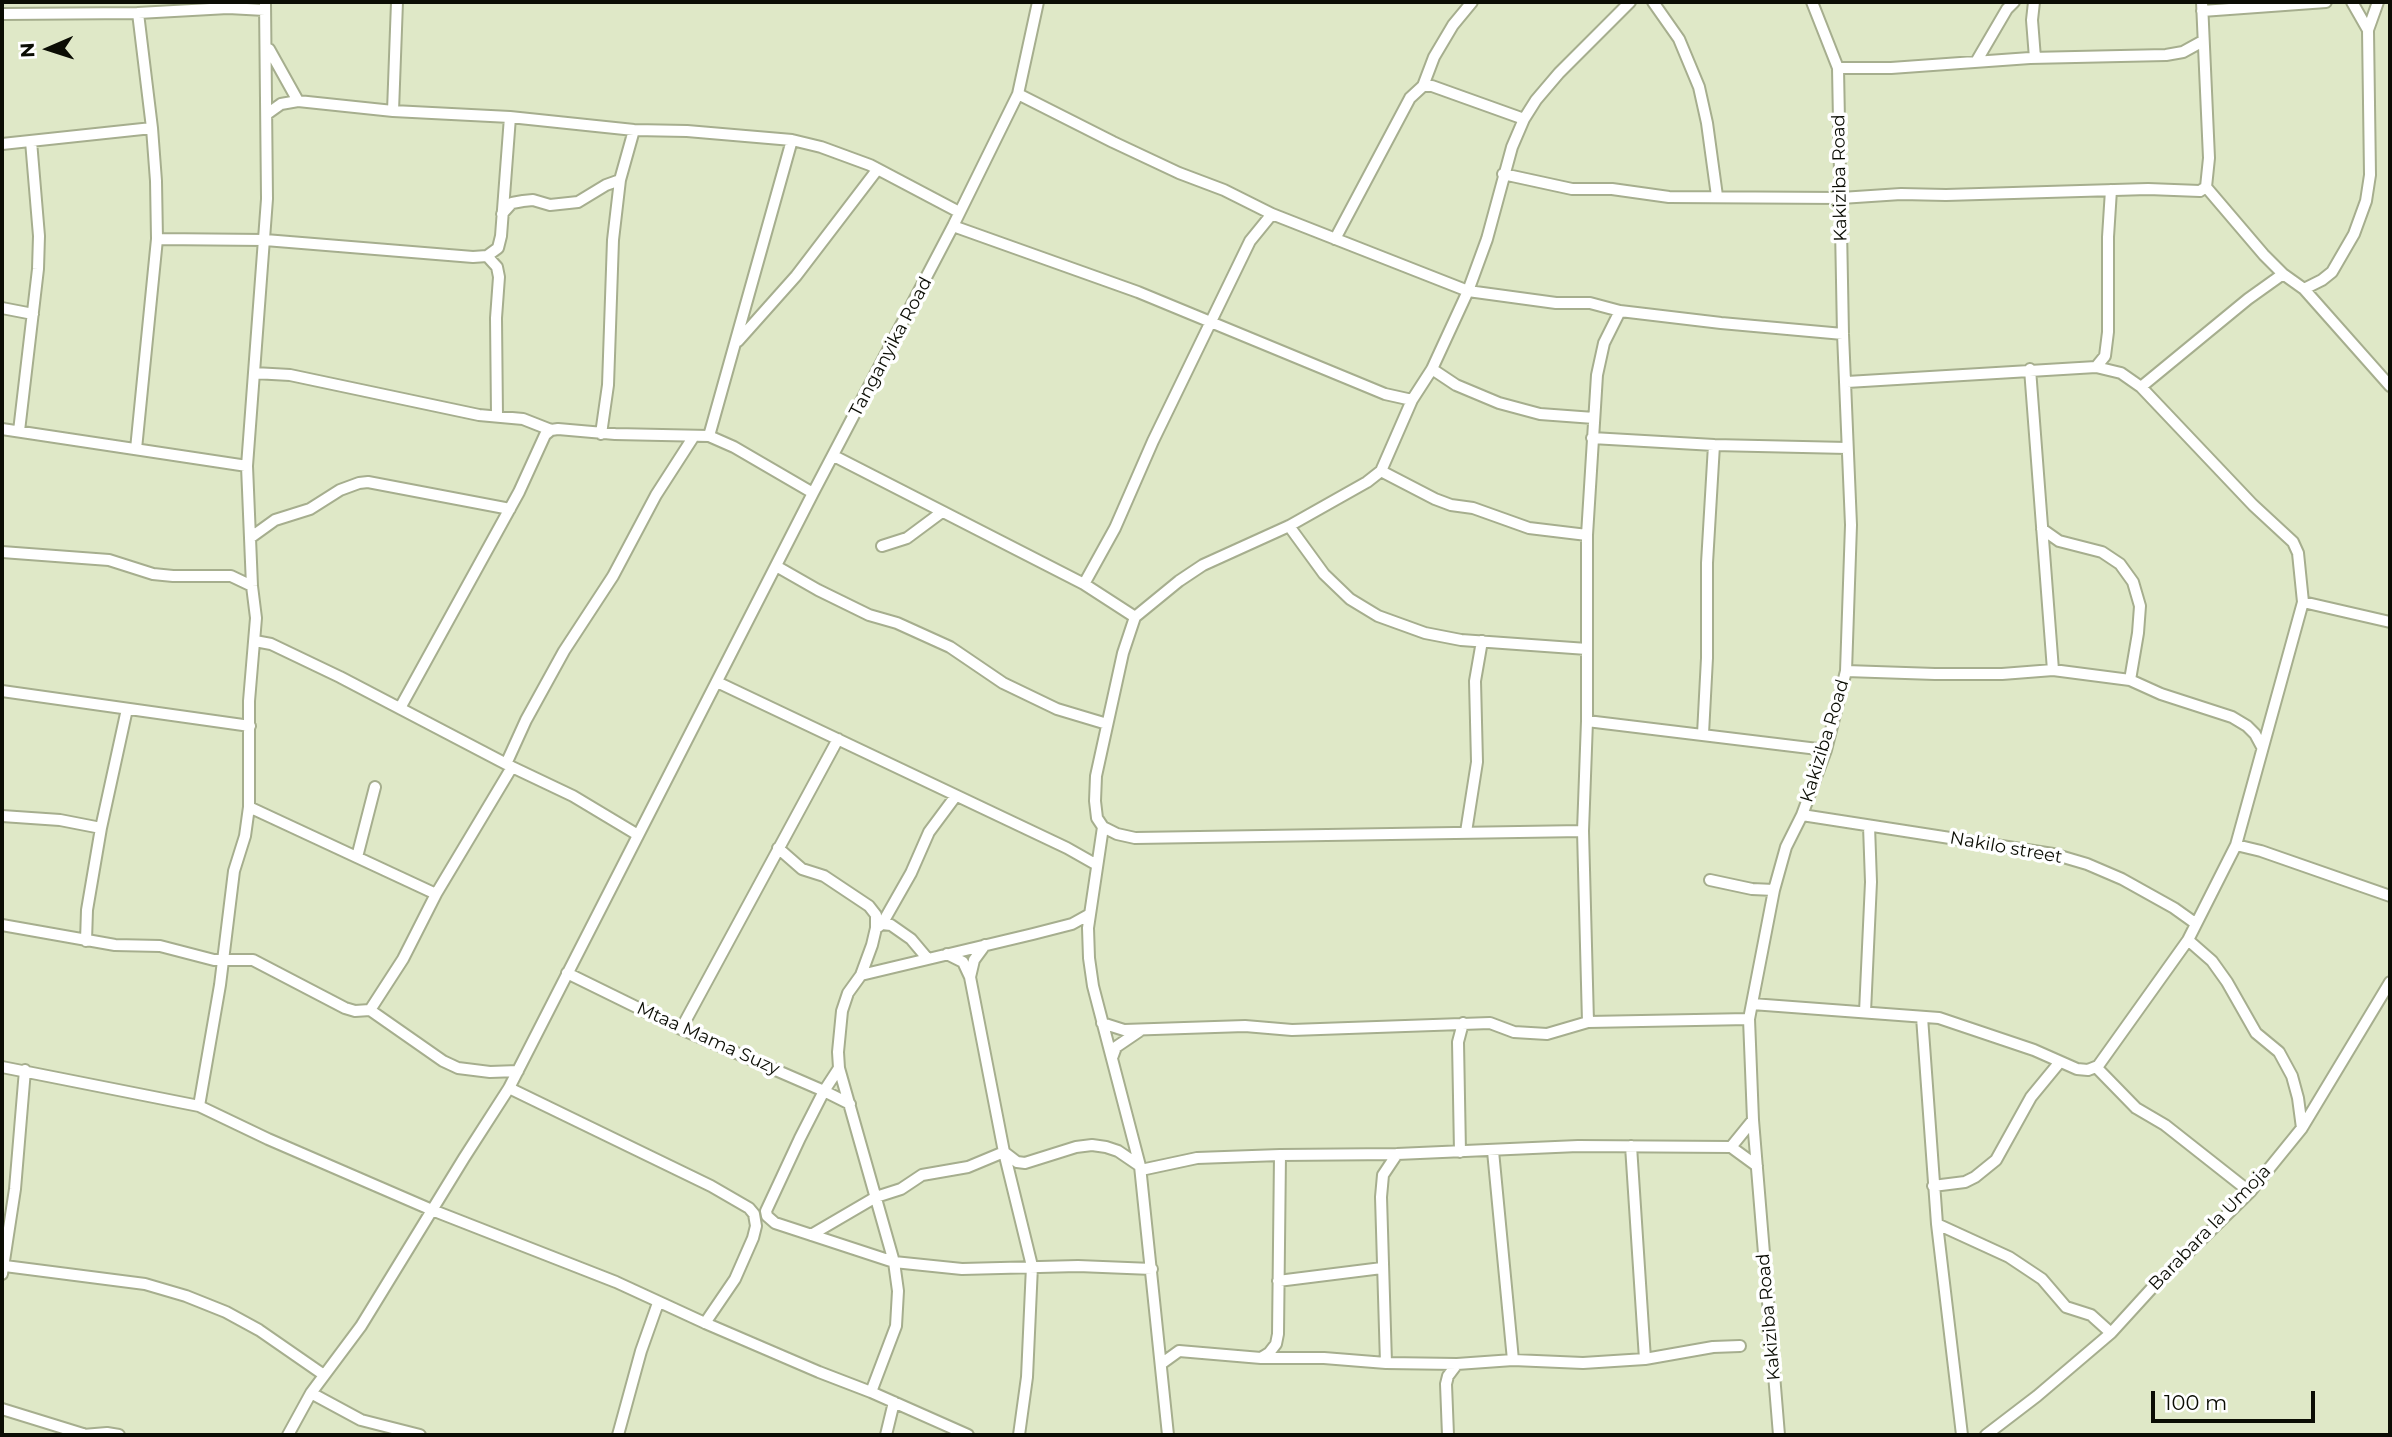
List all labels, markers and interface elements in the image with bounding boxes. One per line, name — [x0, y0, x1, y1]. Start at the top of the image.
north arrow — [14, 14, 84, 84]
text: N — [16, 42, 39, 58]
street label: Kakiziba Road — [1828, 114, 1852, 242]
street label: Tanganyika Road — [845, 274, 937, 420]
street label: Kakiziba Road — [1796, 677, 1854, 805]
street label: Nakilo street — [1948, 827, 2064, 869]
street label: Mtaa Mama Suzy — [633, 998, 783, 1080]
street label: Barabara la Umoja — [2145, 1161, 2275, 1295]
street label: Kakiziba Road — [1753, 1253, 1785, 1381]
scale bar — [2154, 1378, 2318, 1422]
text: 100 m — [2164, 1390, 2227, 1415]

